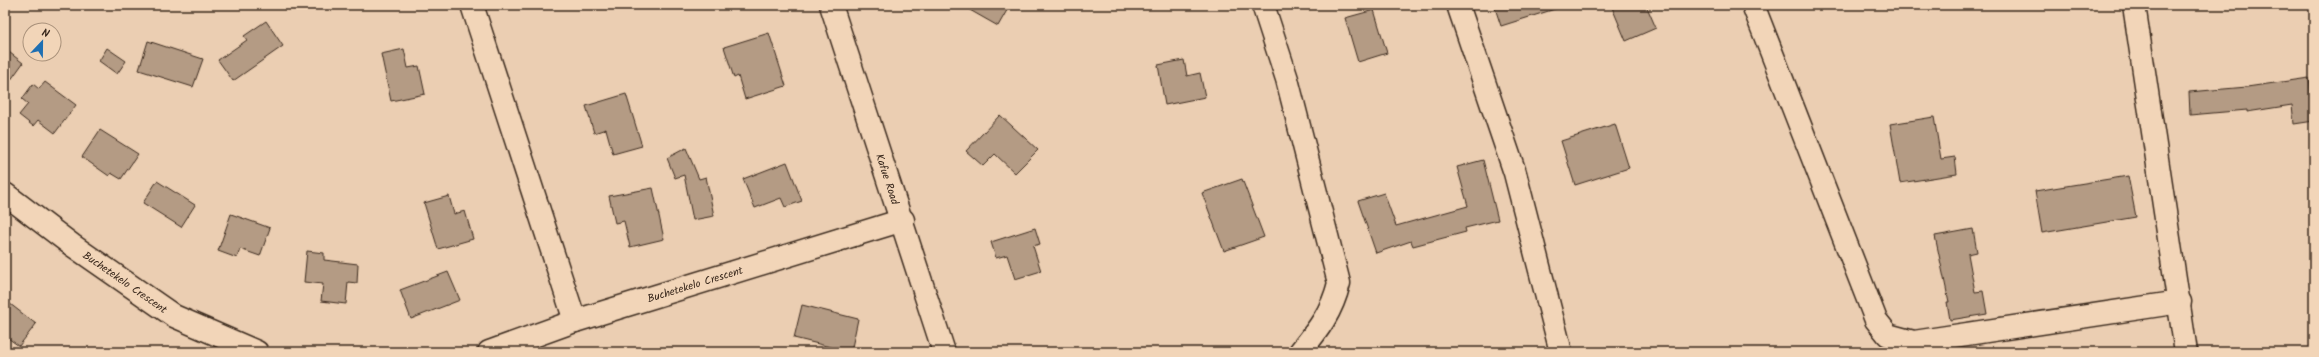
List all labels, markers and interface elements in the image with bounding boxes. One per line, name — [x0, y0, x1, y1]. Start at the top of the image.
north arrow — [22, 22, 62, 62]
text: N — [39, 24, 52, 43]
street label: Kafue Road — [870, 152, 904, 208]
street label: Buchetekelo Crescent — [79, 247, 171, 319]
street label: Buchetekelo Crescent — [645, 262, 746, 308]

